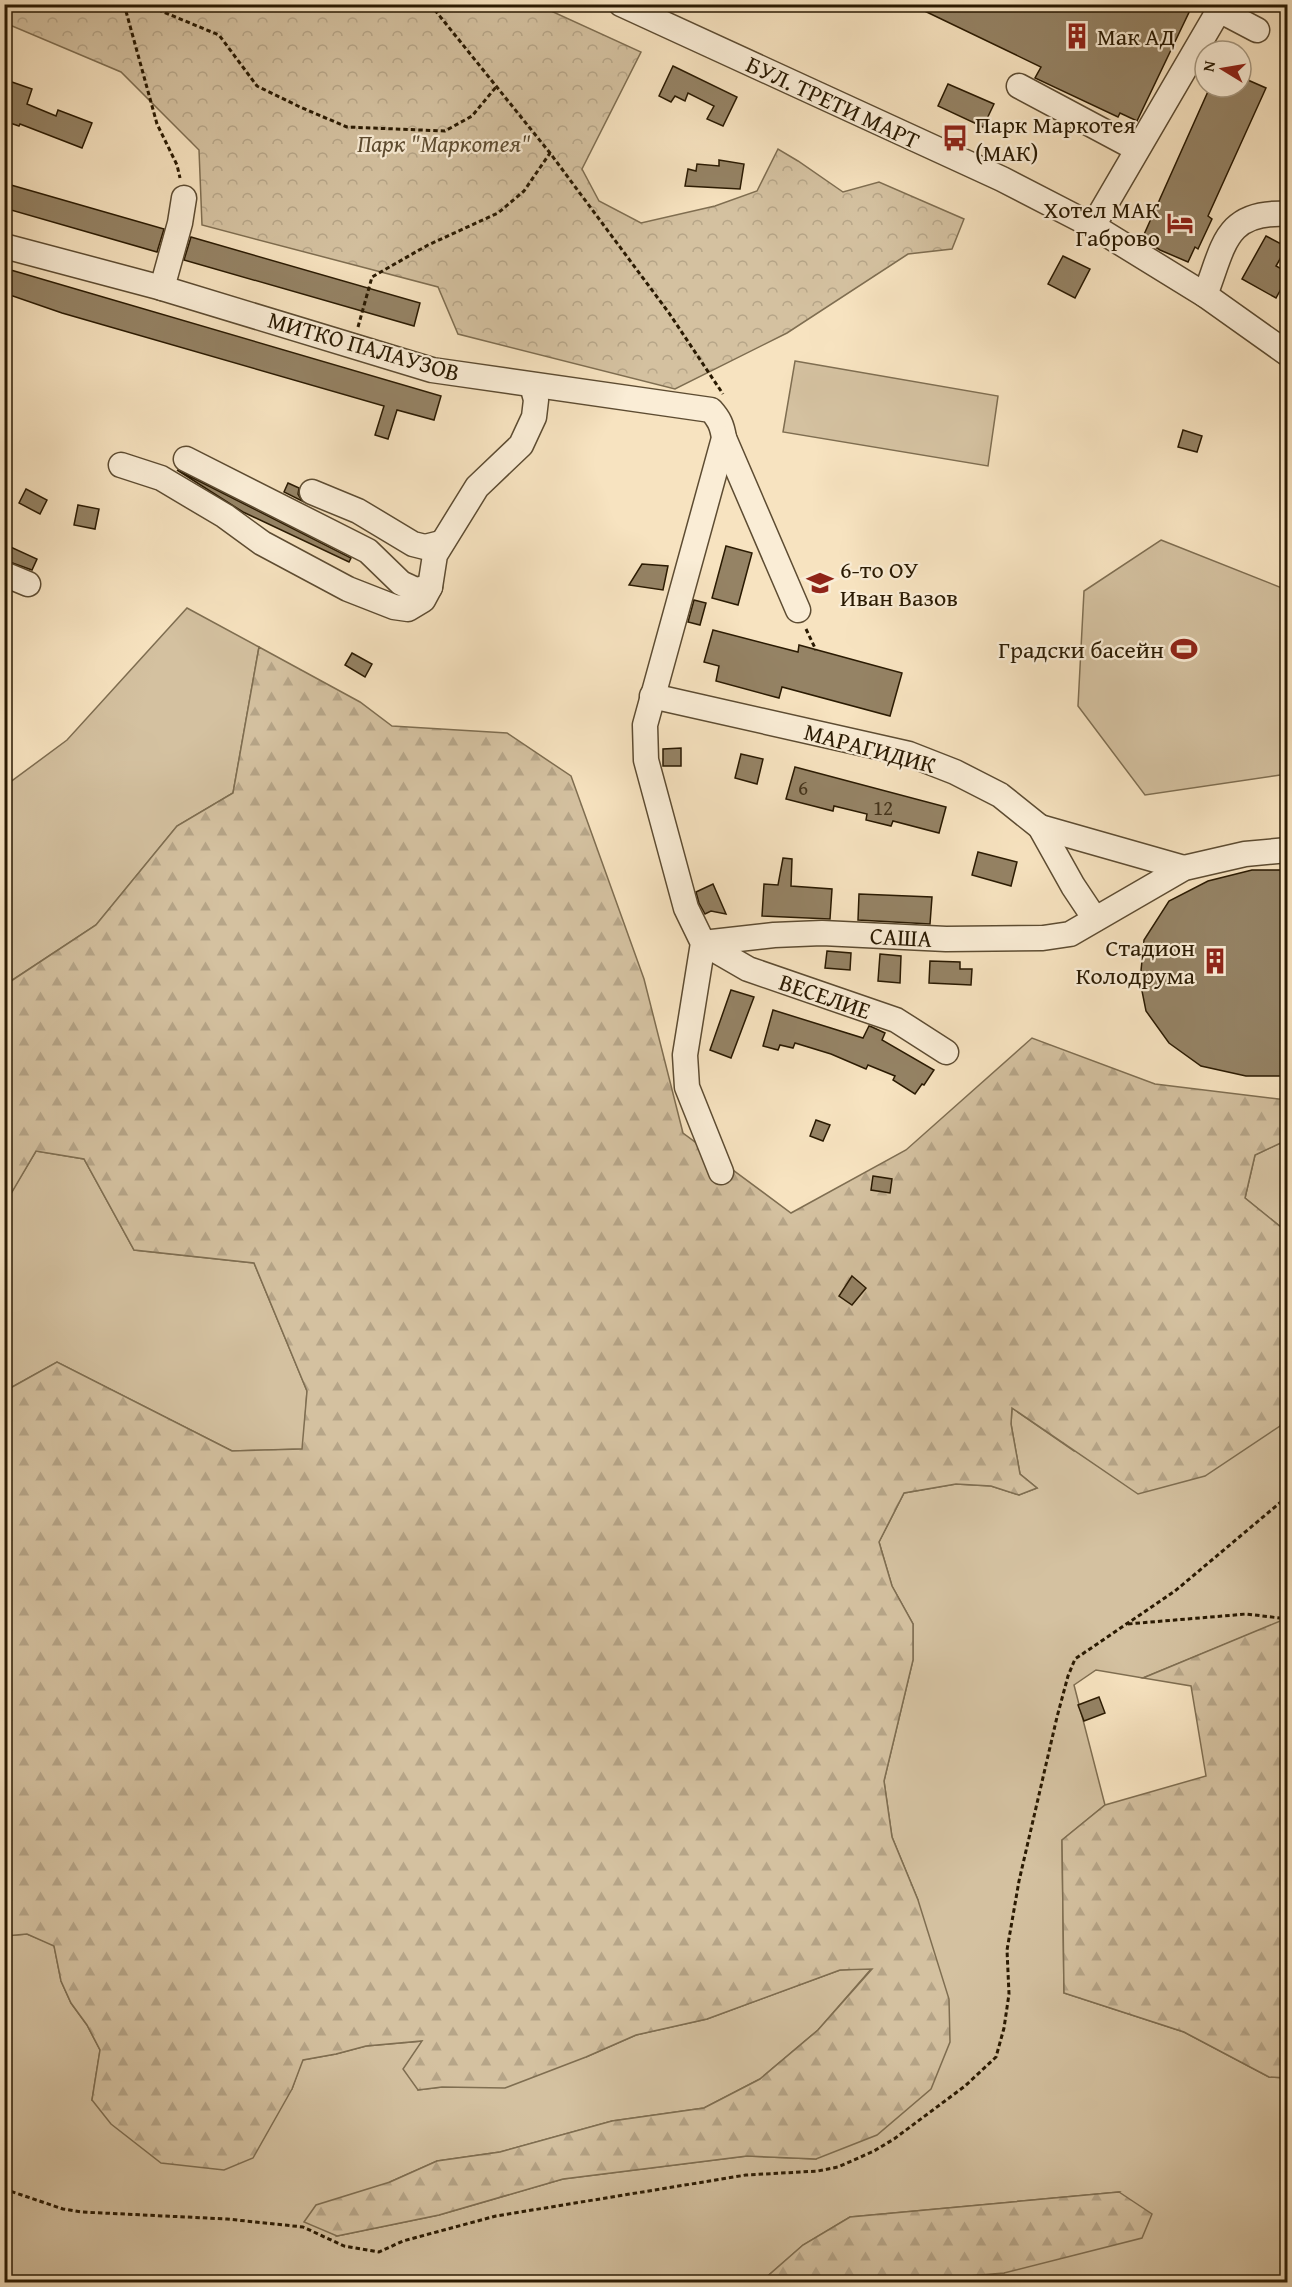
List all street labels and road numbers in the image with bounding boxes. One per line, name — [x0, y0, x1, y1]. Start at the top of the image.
street label: БУЛ. ТРЕТИ МАРТ — [741, 46, 925, 158]
street label: МИТКО ПАЛАУЗОВ — [264, 302, 464, 390]
street label: МАРАГИДИК — [800, 714, 940, 782]
street label: САША — [869, 918, 933, 956]
street label: ВЕСЕЛИЕ — [775, 964, 875, 1028]

